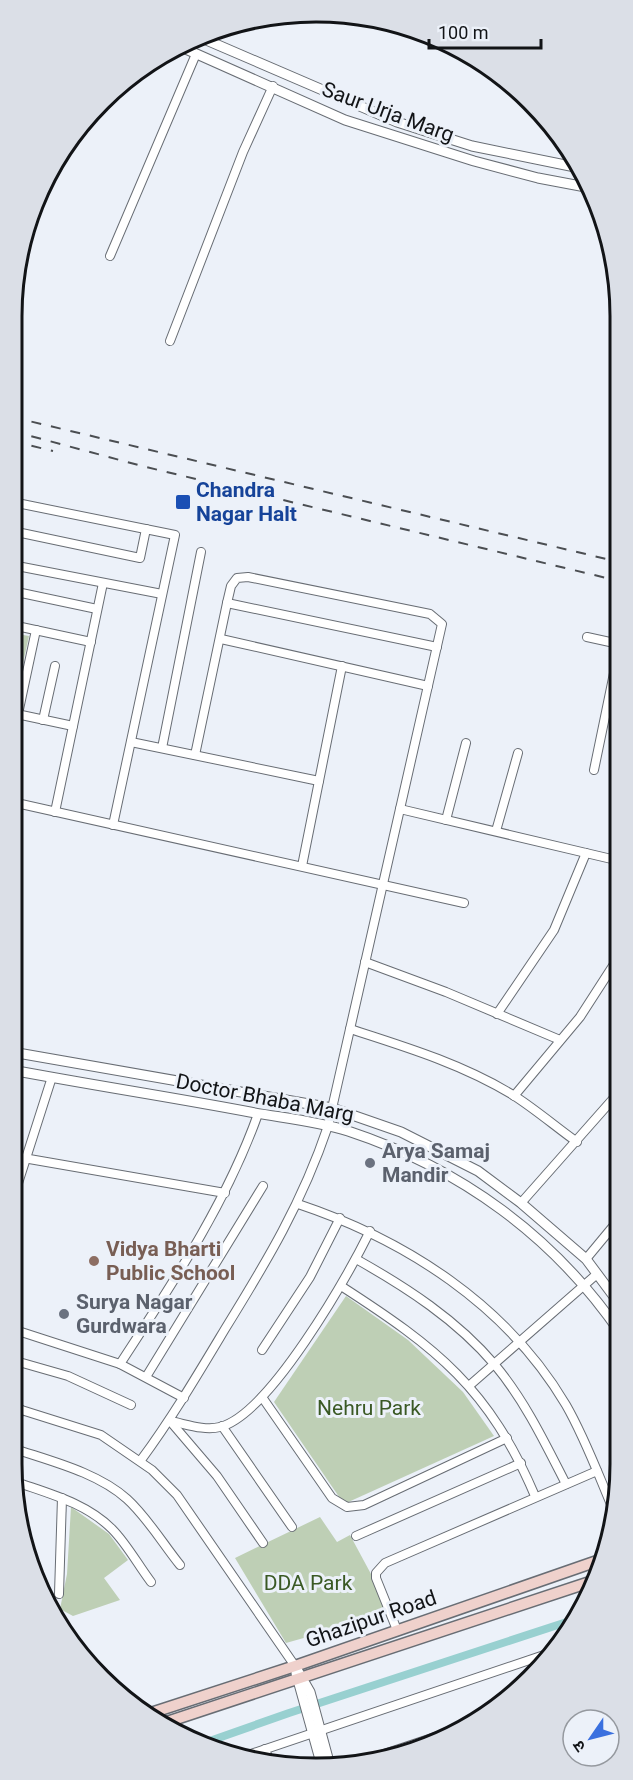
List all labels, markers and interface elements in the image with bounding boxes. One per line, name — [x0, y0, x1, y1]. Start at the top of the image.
scale bar — [429, 12, 542, 50]
text: 100 m — [438, 22, 489, 43]
street label: Saur Urja Marg — [319, 77, 457, 147]
place label: Chandra Nagar Halt — [196, 478, 297, 526]
marker: Chandra Nagar Halt — [174, 493, 192, 511]
street label: Doctor Bhaba Marg — [174, 1069, 356, 1127]
place label: Arya Samaj Mandir — [382, 1139, 490, 1187]
marker: Arya Samaj Mandir — [363, 1156, 377, 1170]
place label: Vidya Bharti Public School — [106, 1237, 235, 1285]
marker: Vidya Bharti Public School — [87, 1254, 101, 1268]
place label: Surya Nagar Gurdwara — [76, 1290, 193, 1338]
marker: Surya Nagar Gurdwara — [57, 1307, 71, 1321]
park label: Nehru Park — [317, 1396, 421, 1420]
park label: DDA Park — [264, 1571, 353, 1595]
street label: Ghazipur Road — [302, 1585, 440, 1653]
north arrow — [561, 1708, 621, 1768]
text: उ — [568, 1737, 590, 1756]

